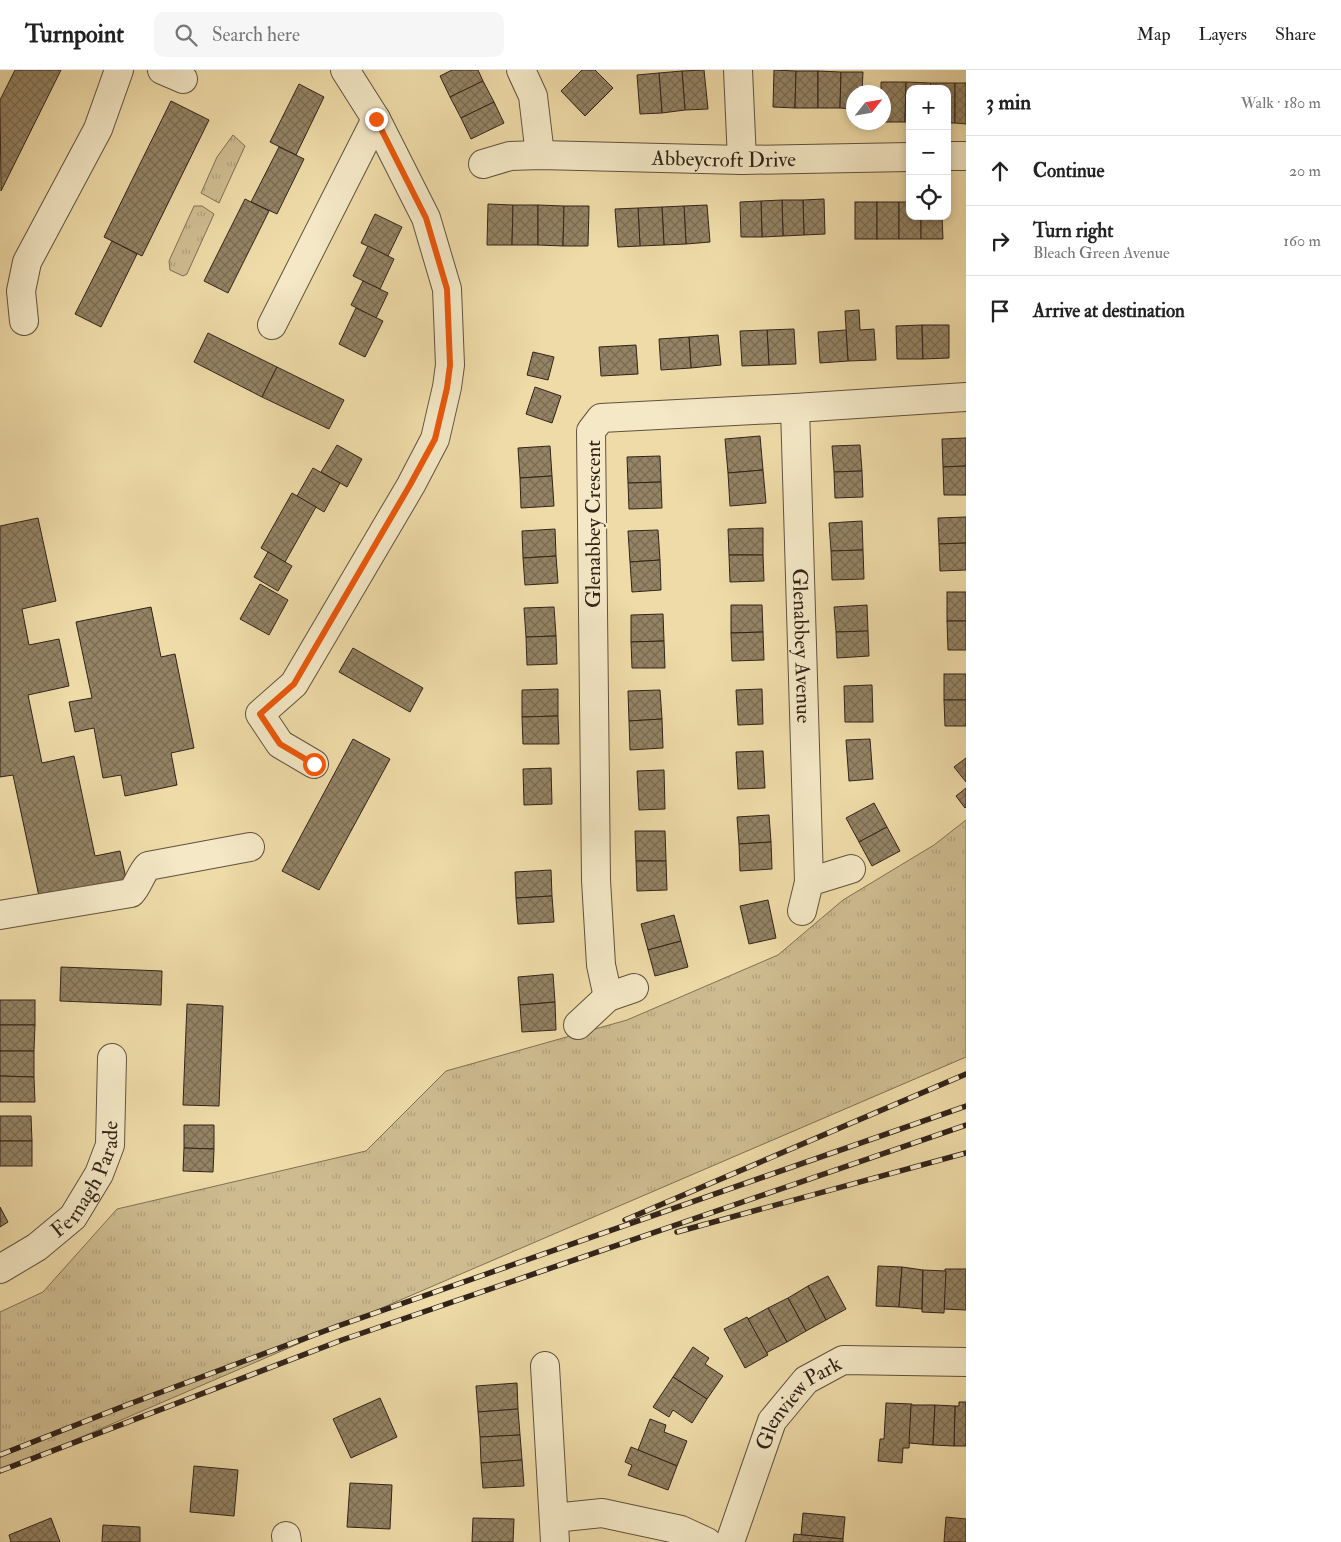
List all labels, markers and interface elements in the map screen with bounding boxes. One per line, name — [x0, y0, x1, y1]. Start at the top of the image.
search box — [154, 12, 504, 57]
text: Turnpoint — [25, 19, 124, 50]
icon: search — [172, 21, 200, 49]
text: Search here — [212, 23, 300, 47]
text: Map — [1137, 23, 1171, 46]
text: Layers — [1199, 23, 1247, 46]
text: Share — [1275, 23, 1316, 46]
north arrow — [846, 85, 891, 130]
map controls — [906, 85, 951, 220]
button: + — [906, 85, 951, 130]
text: 3 min — [986, 89, 1031, 116]
text: Walk · 180 m — [1241, 93, 1321, 113]
route end — [365, 108, 388, 131]
button: − — [906, 130, 951, 175]
street label: Abbeycroft Drive — [650, 145, 796, 174]
icon: ahead — [986, 157, 1014, 185]
text: Continue — [1033, 159, 1104, 183]
text: 20 m — [1289, 161, 1321, 181]
button: locate — [906, 175, 951, 220]
text: Turn right — [1033, 219, 1113, 243]
icon: right — [986, 227, 1014, 255]
text: 160 m — [1283, 231, 1321, 251]
text: Bleach Green Avenue — [1033, 243, 1170, 263]
icon: arrive — [986, 297, 1014, 325]
text: Arrive at destination — [1033, 299, 1185, 323]
street label: Glenabbey Crescent — [580, 440, 607, 608]
street label: Glenabbey Avenue — [786, 568, 817, 724]
route start — [303, 753, 326, 776]
street label: Fernagh Parade — [45, 1120, 125, 1244]
street label: Glenview Park — [750, 1350, 846, 1454]

